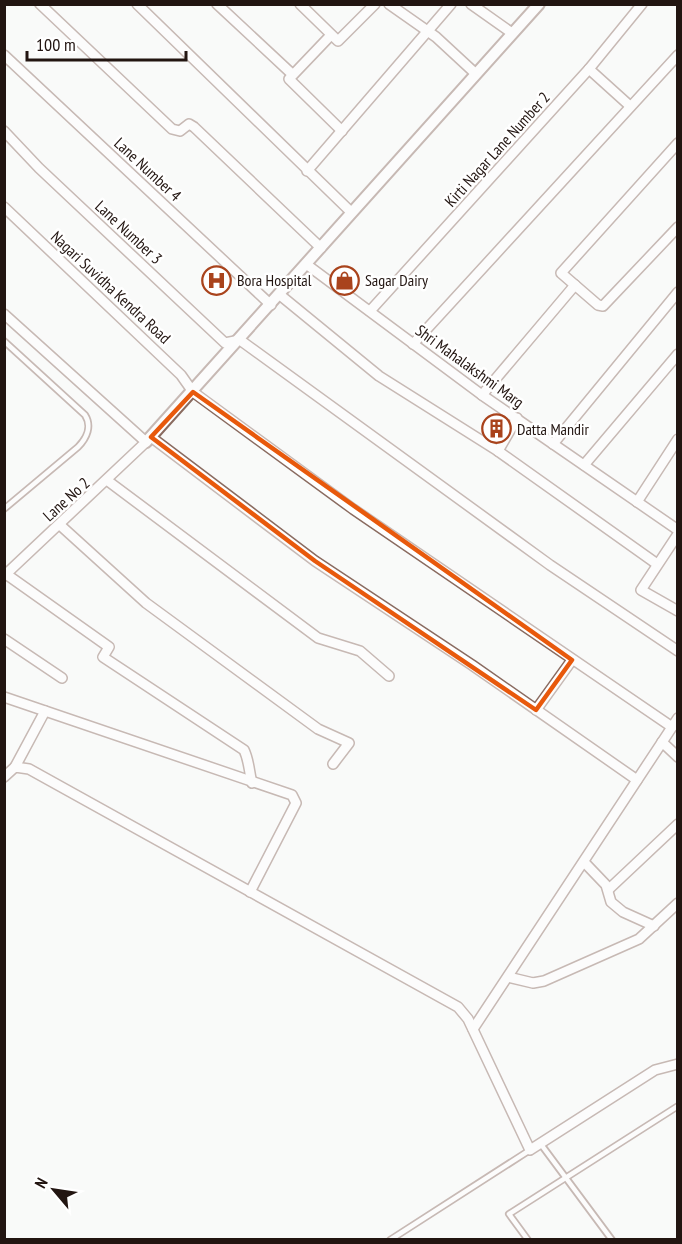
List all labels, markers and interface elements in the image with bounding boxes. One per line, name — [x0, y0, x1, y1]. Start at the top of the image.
scale bar — [27, 24, 186, 62]
text: 100 m — [36, 33, 76, 56]
street label: Kirti Nagar Lane Number 2 — [440, 87, 554, 211]
street label: Lane Number 4 — [110, 133, 186, 205]
street label: Lane Number 3 — [91, 196, 167, 268]
street label: Nagari Suvidha Kendra Road — [47, 226, 175, 348]
hospital icon: Bora Hospital — [200, 264, 232, 296]
shop icon: Sagar Dairy — [328, 264, 360, 296]
place label: Bora Hospital — [237, 270, 312, 290]
place label: Sagar Dairy — [365, 270, 428, 290]
street label: Shri Mahalakshmi Marg — [412, 320, 528, 412]
building icon: Datta Mandir — [480, 413, 512, 445]
place label: Datta Mandir — [517, 419, 589, 439]
street label: Lane No 2 — [39, 473, 93, 525]
north arrow — [24, 1160, 84, 1220]
text: N — [30, 1174, 52, 1191]

